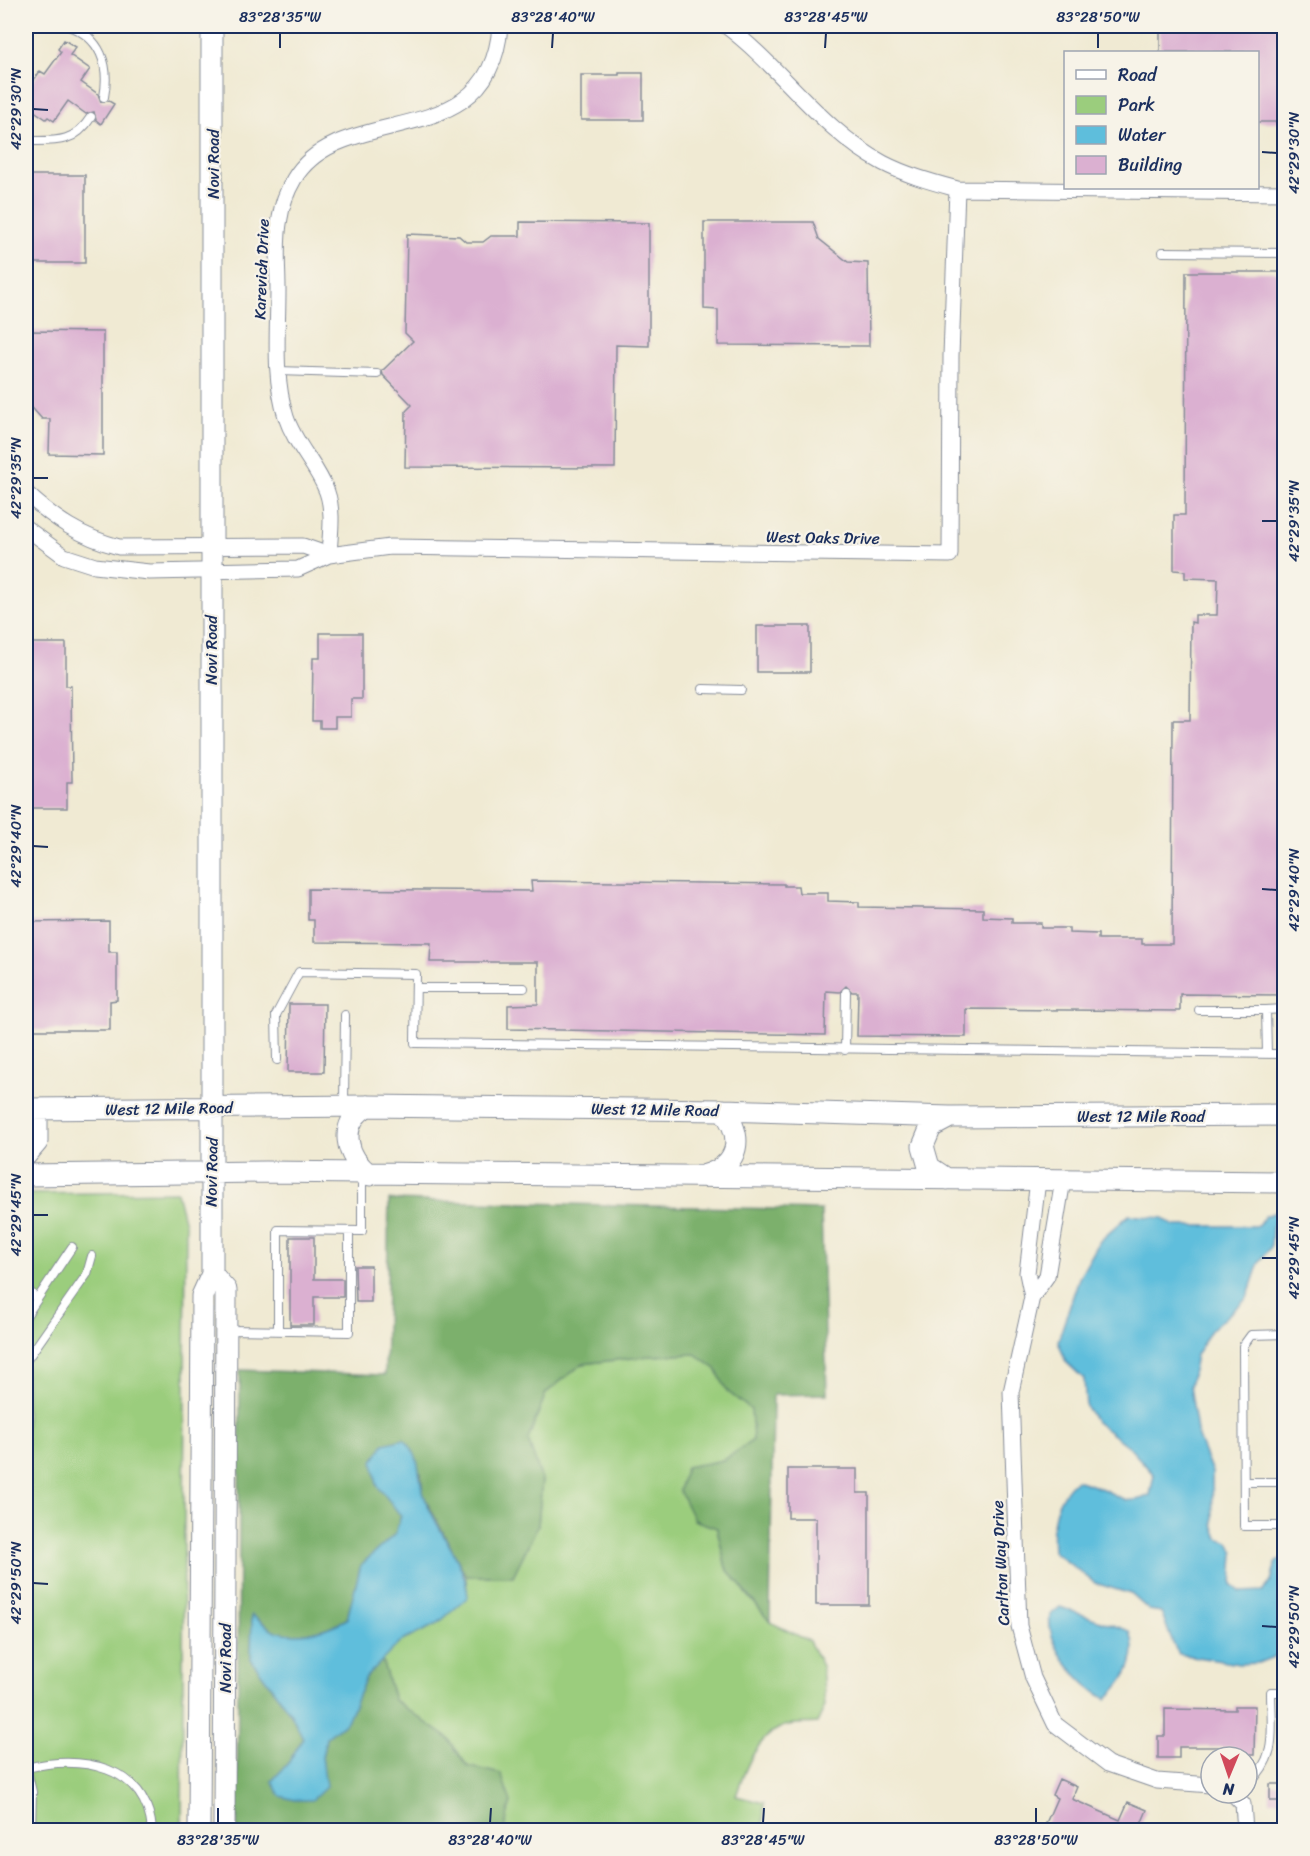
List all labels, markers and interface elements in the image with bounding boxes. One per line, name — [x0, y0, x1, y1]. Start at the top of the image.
text: 83°28'35"W — [239, 4, 322, 30]
text: 83°28'40"W — [511, 4, 595, 30]
text: 83°28'45"W — [784, 4, 868, 30]
text: 83°28'50"W — [1056, 4, 1140, 30]
legend — [1064, 51, 1259, 189]
text: Road — [1118, 59, 1158, 91]
text: 42°29'30"N — [3, 67, 29, 150]
text: Park — [1118, 89, 1155, 121]
text: 42°29'30"N — [1281, 111, 1307, 194]
text: Water — [1118, 119, 1167, 151]
street label: Novi Road — [199, 128, 228, 199]
text: Building — [1118, 149, 1182, 181]
street label: Karevich Drive — [245, 218, 278, 320]
text: 42°29'35"N — [3, 436, 29, 519]
text: 42°29'35"N — [1281, 479, 1307, 562]
street label: West Oaks Drive — [766, 522, 880, 553]
street label: Novi Road — [197, 614, 226, 685]
text: 42°29'40"N — [3, 804, 29, 888]
text: 42°29'40"N — [1281, 848, 1307, 932]
street label: West 12 Mile Road — [105, 1093, 235, 1124]
street label: West 12 Mile Road — [591, 1094, 721, 1125]
street label: West 12 Mile Road — [1077, 1102, 1206, 1131]
street label: Novi Road — [196, 1136, 227, 1207]
text: 42°29'45"N — [3, 1173, 29, 1257]
text: 42°29'45"N — [1281, 1216, 1307, 1300]
street label: Carlton Way Drive — [983, 1500, 1018, 1626]
text: 42°29'50"N — [3, 1541, 29, 1625]
text: 42°29'50"N — [1281, 1585, 1307, 1669]
street label: Novi Road — [211, 1622, 240, 1693]
north arrow — [1199, 1745, 1259, 1805]
text: N — [1222, 1775, 1236, 1804]
text: 83°28'35"W — [177, 1827, 260, 1853]
text: 83°28'40"W — [448, 1827, 532, 1853]
text: 83°28'45"W — [721, 1827, 805, 1853]
text: 83°28'50"W — [994, 1827, 1078, 1853]

